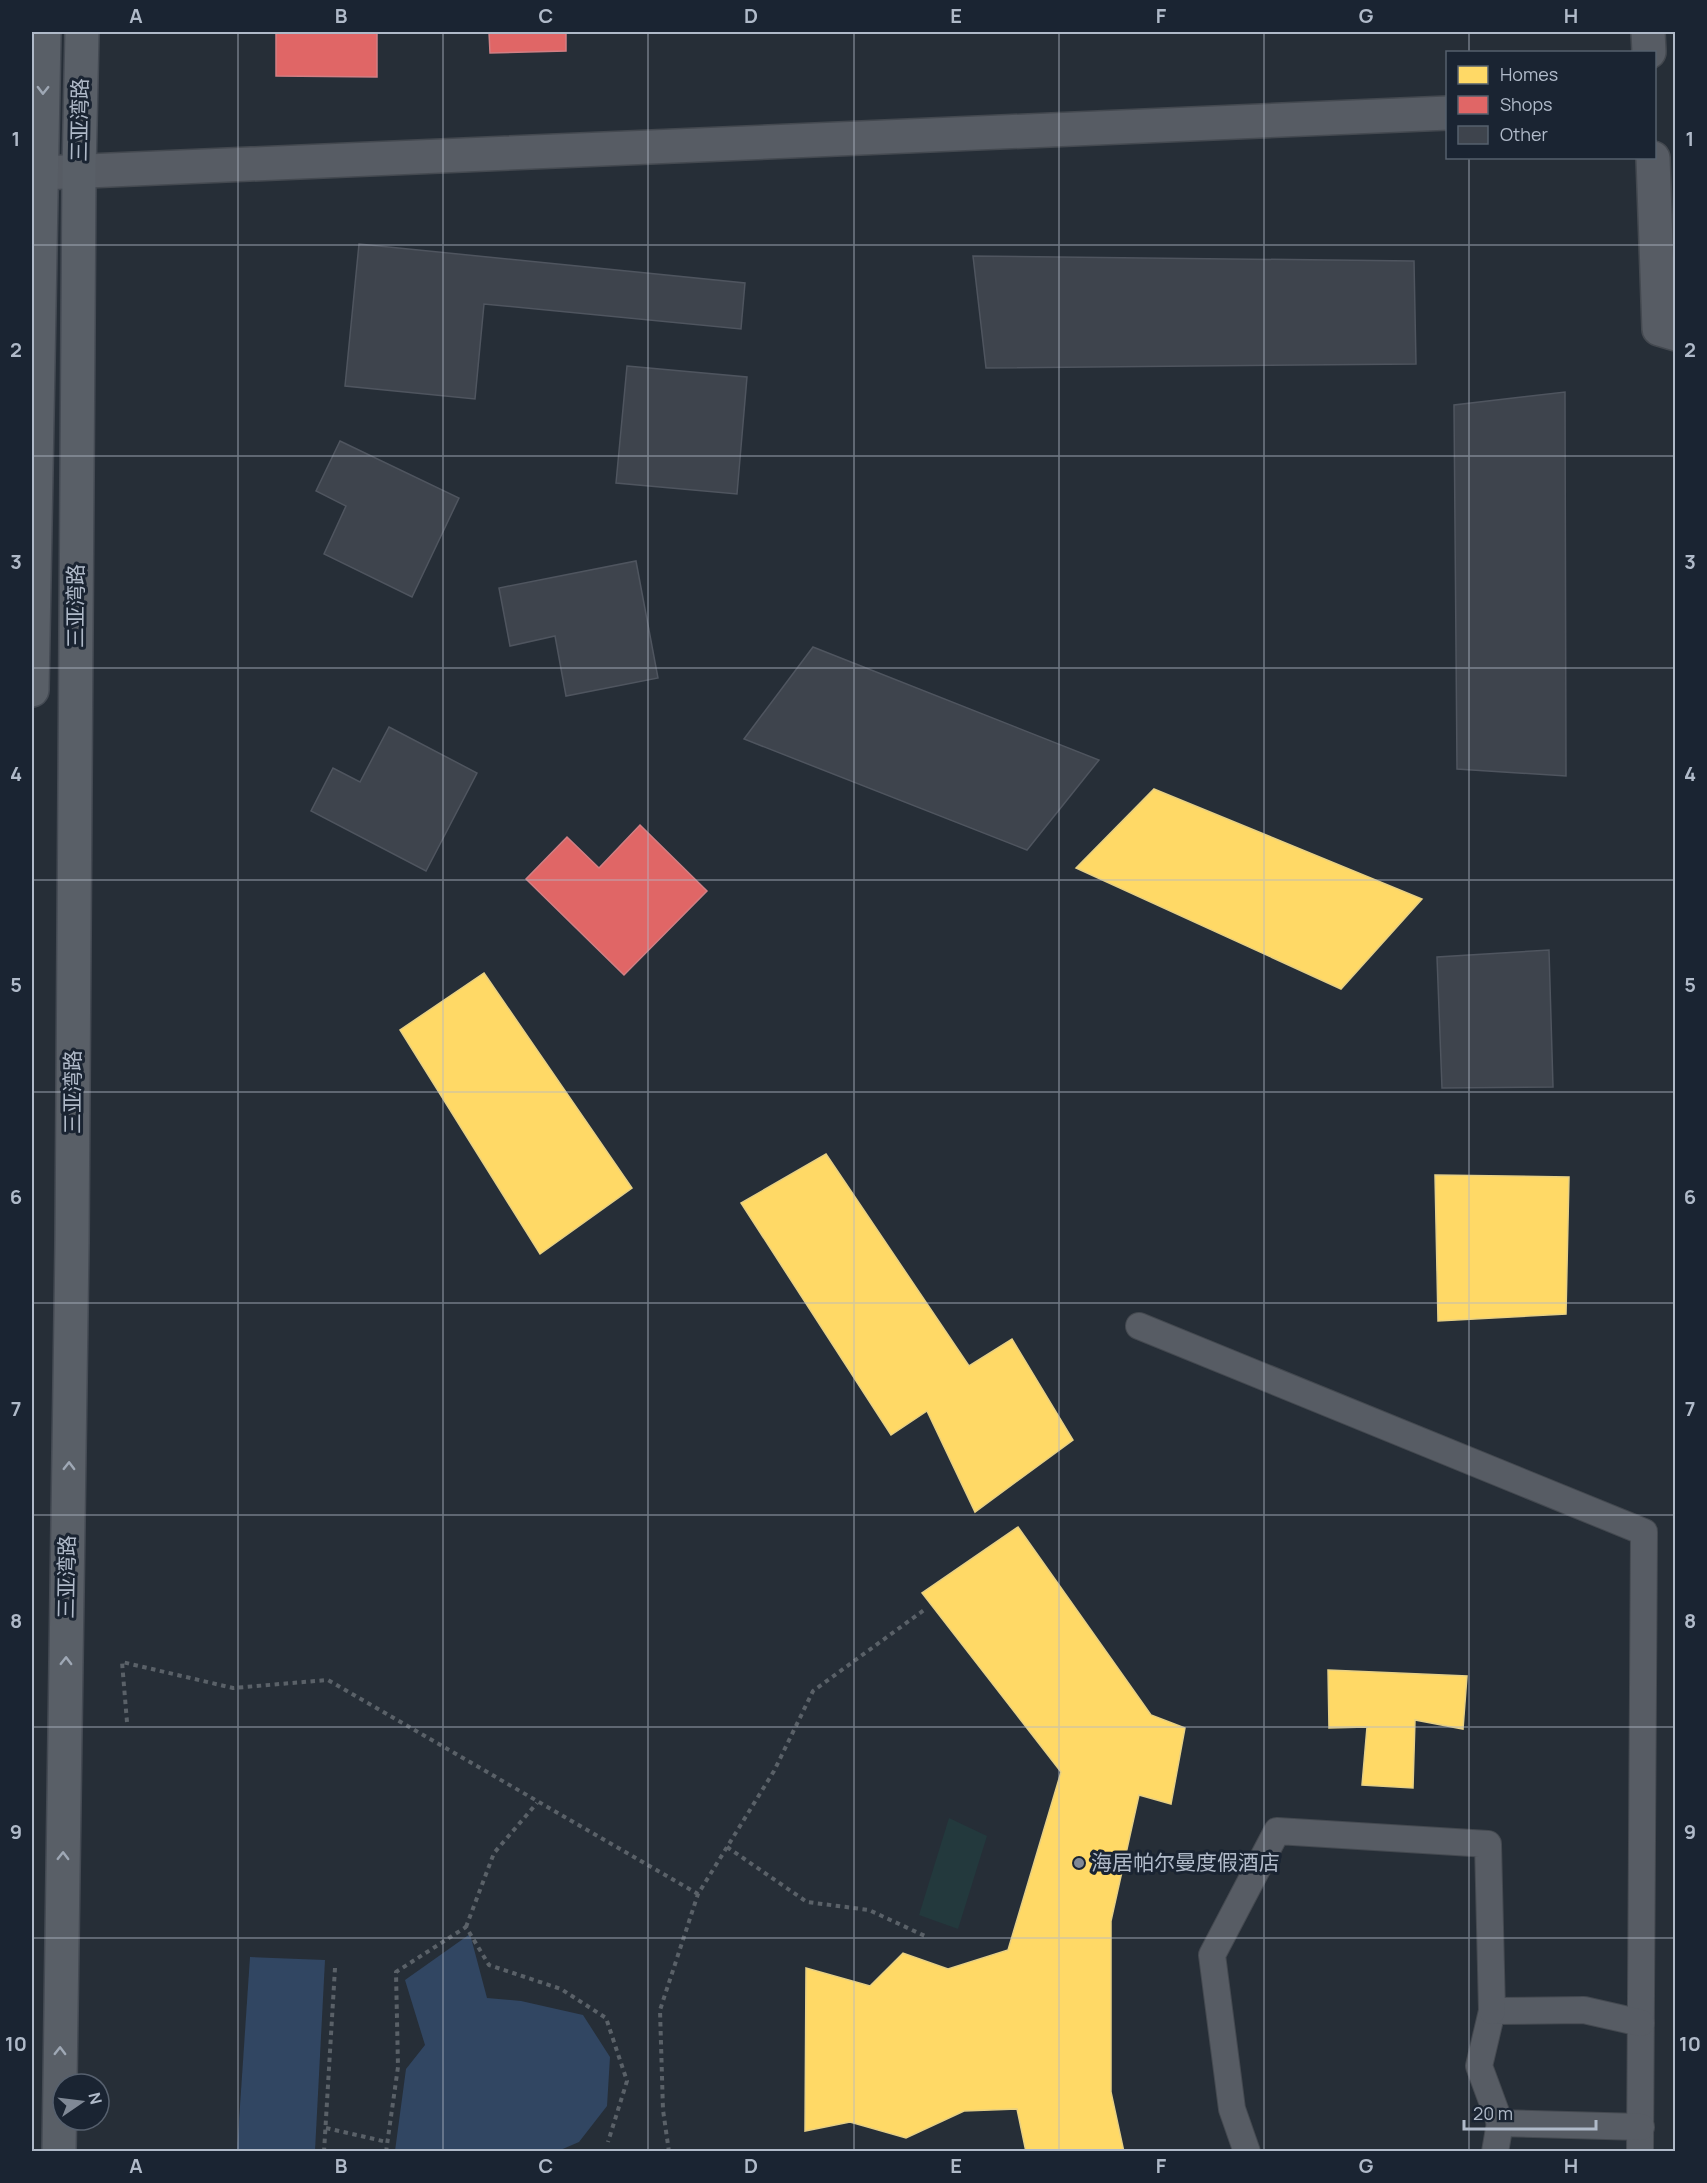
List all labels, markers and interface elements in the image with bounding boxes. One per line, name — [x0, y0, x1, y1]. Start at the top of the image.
text: A — [129, 2, 143, 29]
text: B — [335, 2, 348, 29]
text: C — [539, 2, 553, 29]
text: D — [744, 2, 758, 29]
text: E — [950, 2, 962, 29]
text: F — [1156, 2, 1167, 29]
text: G — [1359, 2, 1374, 29]
text: H — [1564, 2, 1578, 29]
legend — [1446, 51, 1656, 159]
text: Homes — [1500, 62, 1558, 86]
street label: 三亚湾路 — [64, 78, 94, 162]
one-way arrow — [36, 85, 49, 94]
text: Shops — [1500, 92, 1552, 116]
text: Other — [1500, 122, 1548, 146]
text: 1 — [12, 125, 20, 152]
text: 1 — [1686, 125, 1694, 152]
text: 2 — [10, 336, 22, 363]
text: 2 — [1684, 336, 1696, 363]
text: 3 — [10, 548, 22, 575]
text: 3 — [1684, 548, 1696, 575]
street label: 三亚湾路 — [61, 564, 89, 648]
text: 4 — [10, 760, 22, 787]
text: 4 — [1684, 760, 1696, 787]
text: 5 — [10, 971, 22, 998]
text: 5 — [1684, 971, 1696, 998]
street label: 三亚湾路 — [58, 1050, 86, 1134]
text: 6 — [10, 1183, 22, 1210]
text: 6 — [1684, 1183, 1696, 1210]
text: 7 — [11, 1395, 21, 1422]
text: 7 — [1685, 1395, 1695, 1422]
one-way arrow — [63, 1462, 75, 1471]
street label: 三亚湾路 — [51, 1535, 81, 1619]
text: 8 — [10, 1607, 22, 1634]
text: 8 — [1684, 1607, 1696, 1634]
one-way arrow — [60, 1657, 72, 1666]
text: 9 — [10, 1818, 22, 1845]
text: 9 — [1684, 1818, 1696, 1845]
place label: 海居帕尔曼度假酒店 — [1091, 1848, 1280, 1876]
one-way arrow — [57, 1852, 69, 1861]
marker: 海居帕尔曼度假酒店 — [1072, 1856, 1086, 1870]
text: 10 — [5, 2030, 27, 2057]
text: 10 — [1679, 2030, 1701, 2057]
one-way arrow — [54, 2047, 66, 2056]
north arrow — [51, 2072, 111, 2132]
text: N — [83, 2090, 108, 2107]
scale bar — [1464, 2093, 1596, 2131]
text: 20 m — [1473, 2101, 1513, 2125]
text: A — [129, 2152, 143, 2179]
text: B — [335, 2152, 348, 2179]
text: C — [539, 2152, 553, 2179]
text: D — [744, 2152, 758, 2179]
text: E — [950, 2152, 962, 2179]
text: F — [1156, 2152, 1167, 2179]
text: G — [1359, 2152, 1374, 2179]
text: H — [1564, 2152, 1578, 2179]

